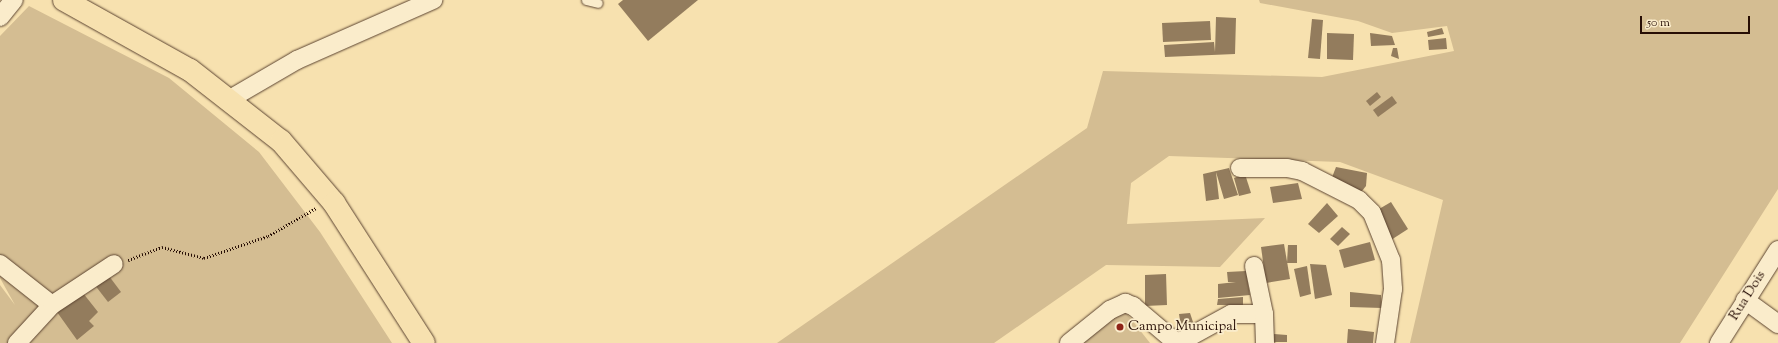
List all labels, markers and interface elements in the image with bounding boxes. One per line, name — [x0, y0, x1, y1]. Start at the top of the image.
scale bar — [1642, 8, 1752, 34]
text: 50 m — [1647, 14, 1670, 32]
street label: Rua Dois — [1726, 268, 1770, 324]
place label: Campo Municipal — [1128, 319, 1237, 335]
marker: Campo Municipal — [1115, 322, 1125, 332]

